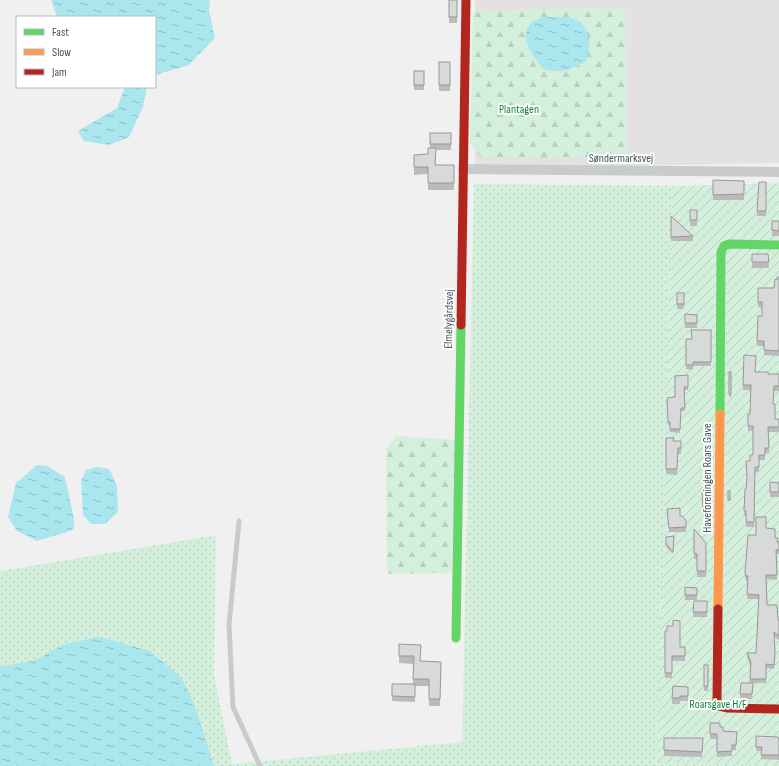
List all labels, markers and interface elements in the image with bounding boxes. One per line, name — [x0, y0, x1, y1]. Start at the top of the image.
legend — [16, 16, 156, 88]
text: Fast — [52, 25, 69, 40]
text: Slow — [52, 45, 71, 60]
text: Jam — [51, 65, 67, 80]
park label: Plantagen — [499, 102, 539, 117]
street label: Søndermarksvej — [589, 151, 653, 166]
street label: Elmelygårdsvej — [441, 289, 457, 349]
street label: Haveforeningen Roars Gave — [700, 423, 715, 533]
park label: Roarsgave H/F — [689, 697, 747, 712]

